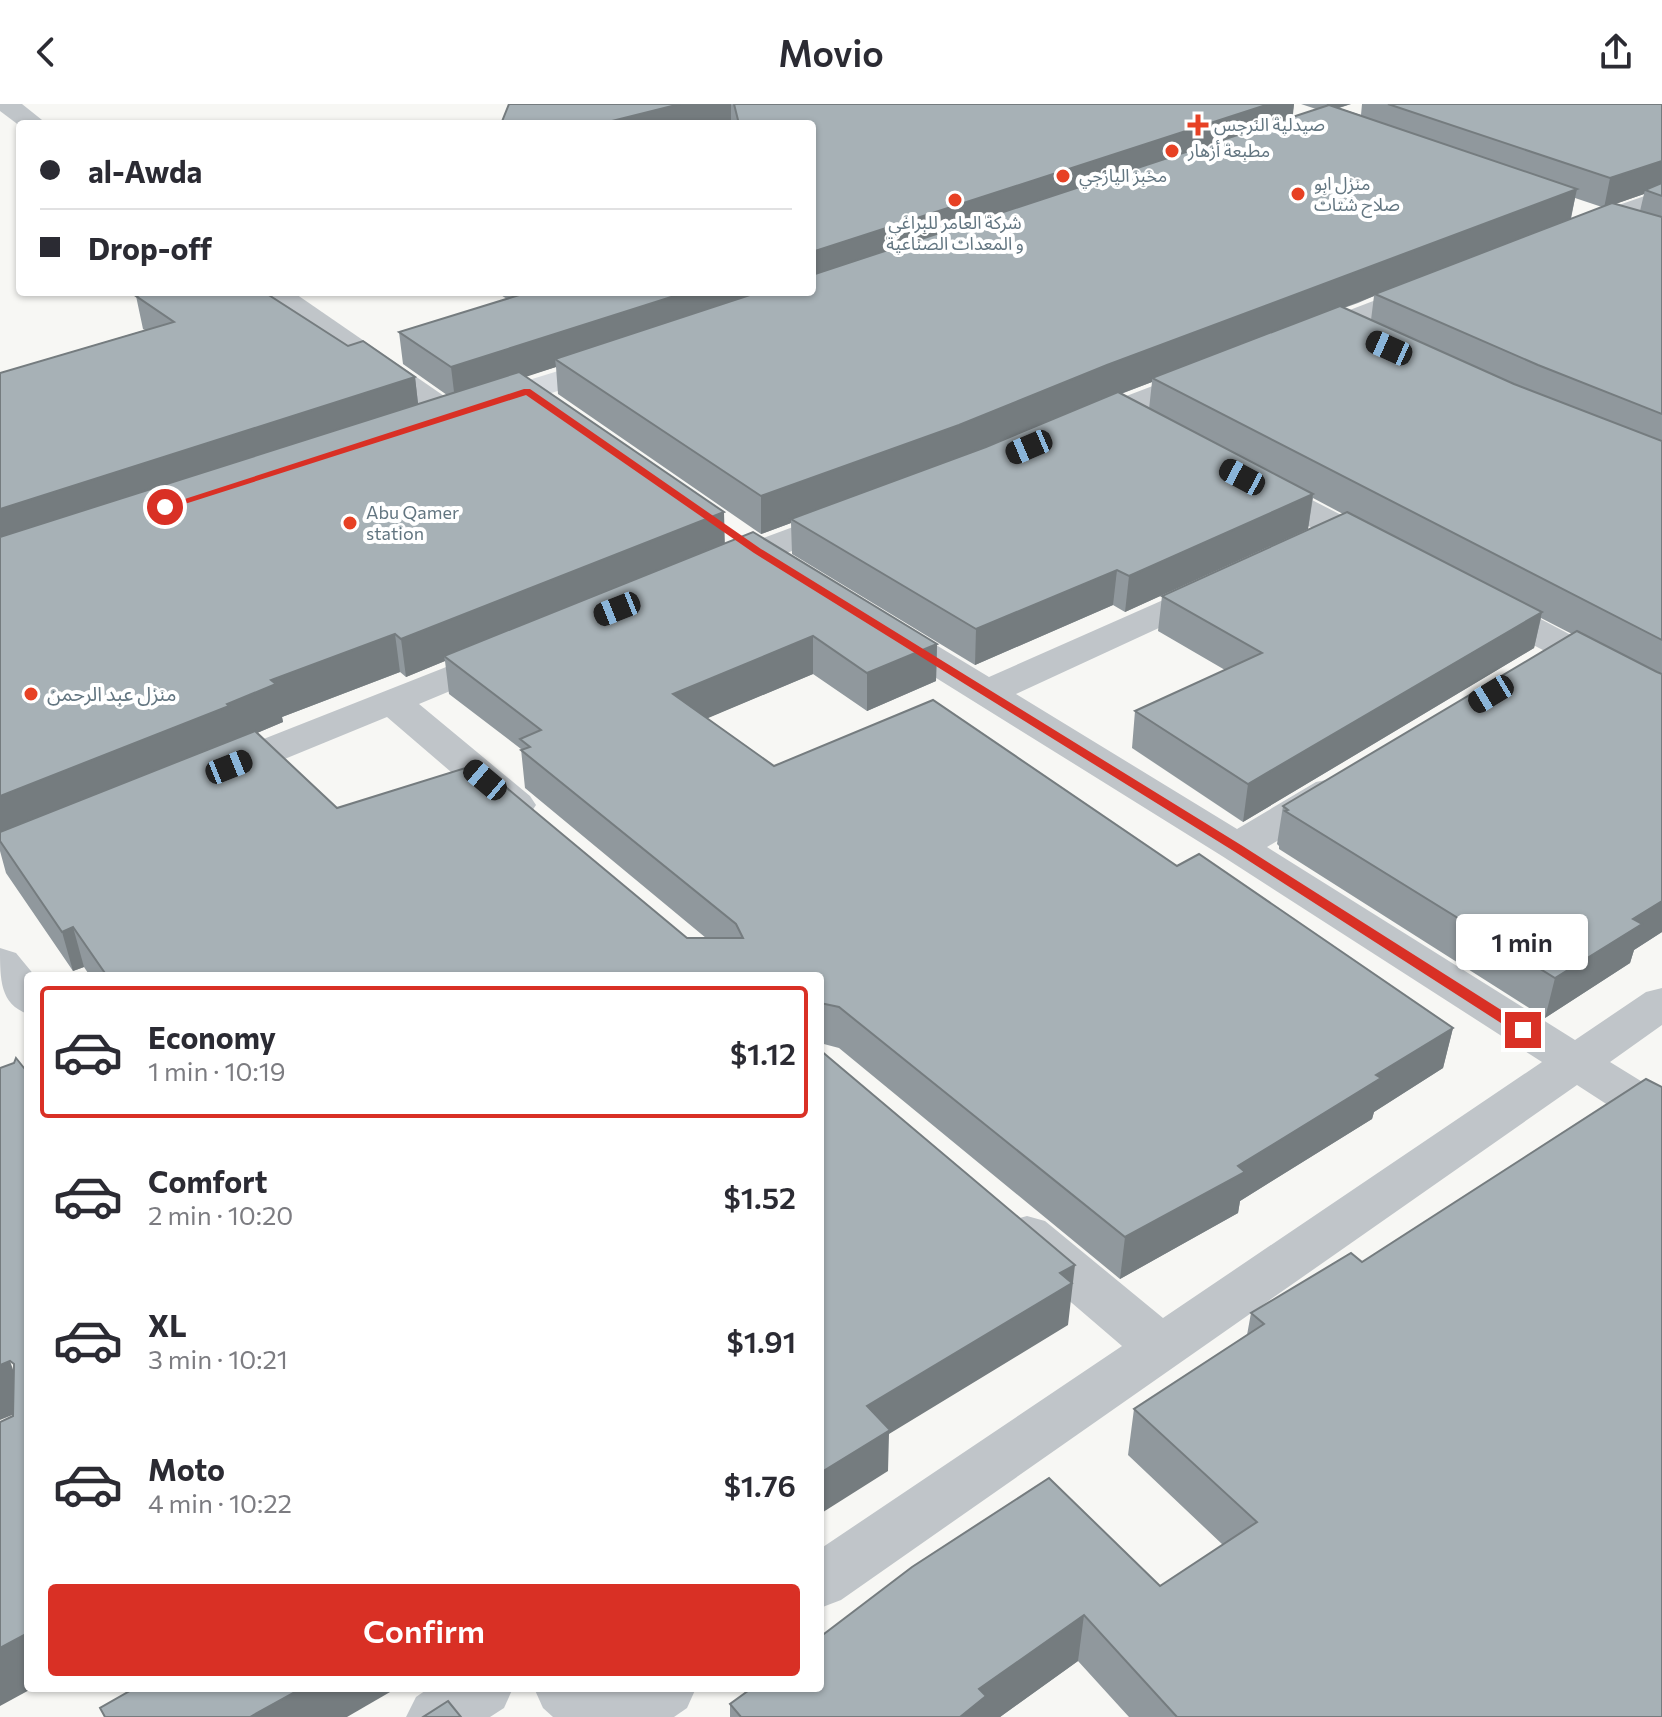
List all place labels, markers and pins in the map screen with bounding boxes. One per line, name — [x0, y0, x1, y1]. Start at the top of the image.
place label: صيدلية النرجس — [1214, 113, 1325, 136]
marker: صيدلية النرجس — [1189, 116, 1207, 134]
place label: مطبعة أزهار — [1187, 139, 1270, 162]
marker: مطبعة أزهار — [1163, 142, 1181, 160]
place label: مخبز اليازجي — [1079, 164, 1167, 189]
marker: مخبز اليازجي — [1054, 167, 1072, 185]
place label: منزل ابو صلاح شتات — [1314, 172, 1400, 218]
marker: منزل ابو صلاح شتات — [1289, 185, 1307, 203]
marker: شركة العامر للبراغي و المعدات الصناعية — [946, 191, 964, 209]
place label: شركة العامر للبراغي و المعدات الصناعية — [886, 211, 1024, 254]
place label: Abu Qamer station — [366, 501, 459, 544]
marker: Abu Qamer station — [341, 514, 359, 532]
place label: منزل عبد الرحمن — [47, 681, 176, 706]
marker: منزل عبد الرحمن — [22, 685, 40, 703]

